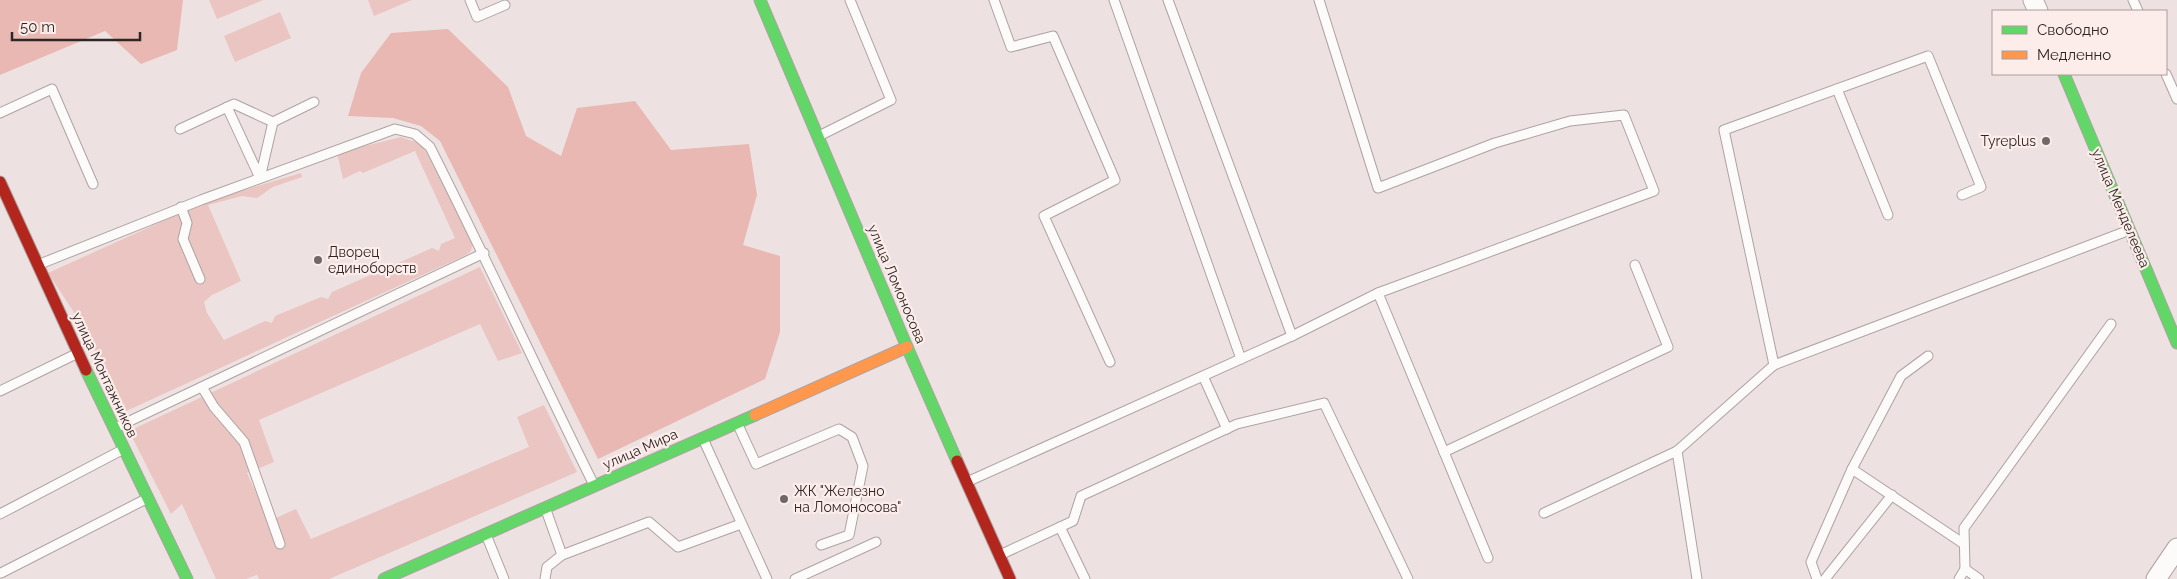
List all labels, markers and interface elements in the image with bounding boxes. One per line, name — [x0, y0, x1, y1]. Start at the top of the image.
scale bar — [12, 10, 140, 42]
legend — [1992, 10, 2167, 75]
text: 50 m — [20, 18, 55, 36]
text: Свободно — [2037, 21, 2109, 39]
text: Медленно — [2037, 46, 2111, 64]
place label: Tyreplus — [1981, 133, 2036, 149]
marker: Tyreplus — [2040, 135, 2052, 147]
street label: улица Менделеева — [2089, 146, 2153, 270]
street label: улица Ломоносова — [865, 222, 929, 346]
place label: Дворец единоборств — [328, 244, 416, 276]
marker: Дворец единоборств — [312, 254, 324, 266]
street label: улица Монтажников — [69, 310, 141, 440]
street label: улица Мира — [600, 425, 680, 473]
place label: ЖК "Железно на Ломоносова" — [794, 483, 901, 515]
marker: ЖК "Железно на Ломоносова" — [778, 493, 790, 505]

